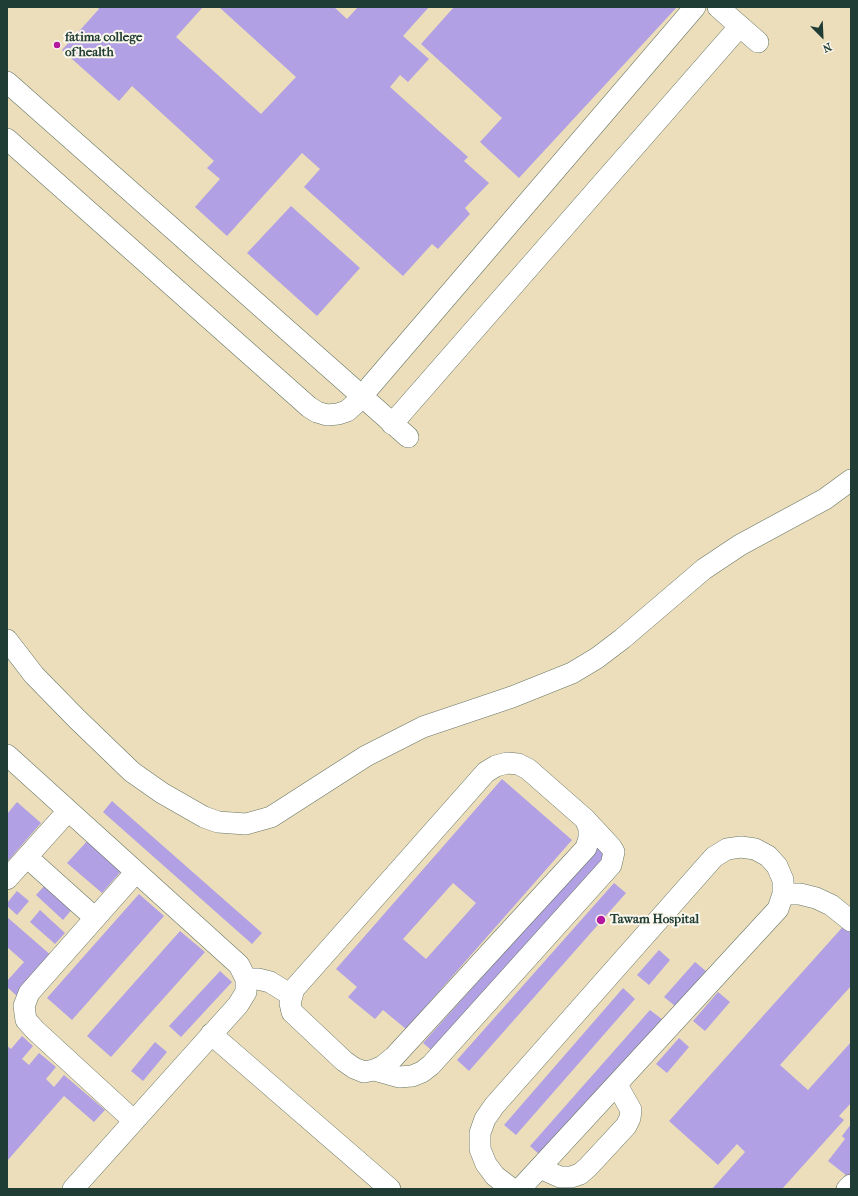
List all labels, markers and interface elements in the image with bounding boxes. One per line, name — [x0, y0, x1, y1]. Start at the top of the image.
north arrow — [802, 16, 842, 56]
place label: fatima college of health — [65, 30, 143, 61]
marker: fatima college of health — [52, 40, 62, 50]
text: N — [821, 40, 834, 55]
place label: Tawam Hospital — [610, 912, 699, 928]
marker: Tawam Hospital — [595, 914, 607, 926]

